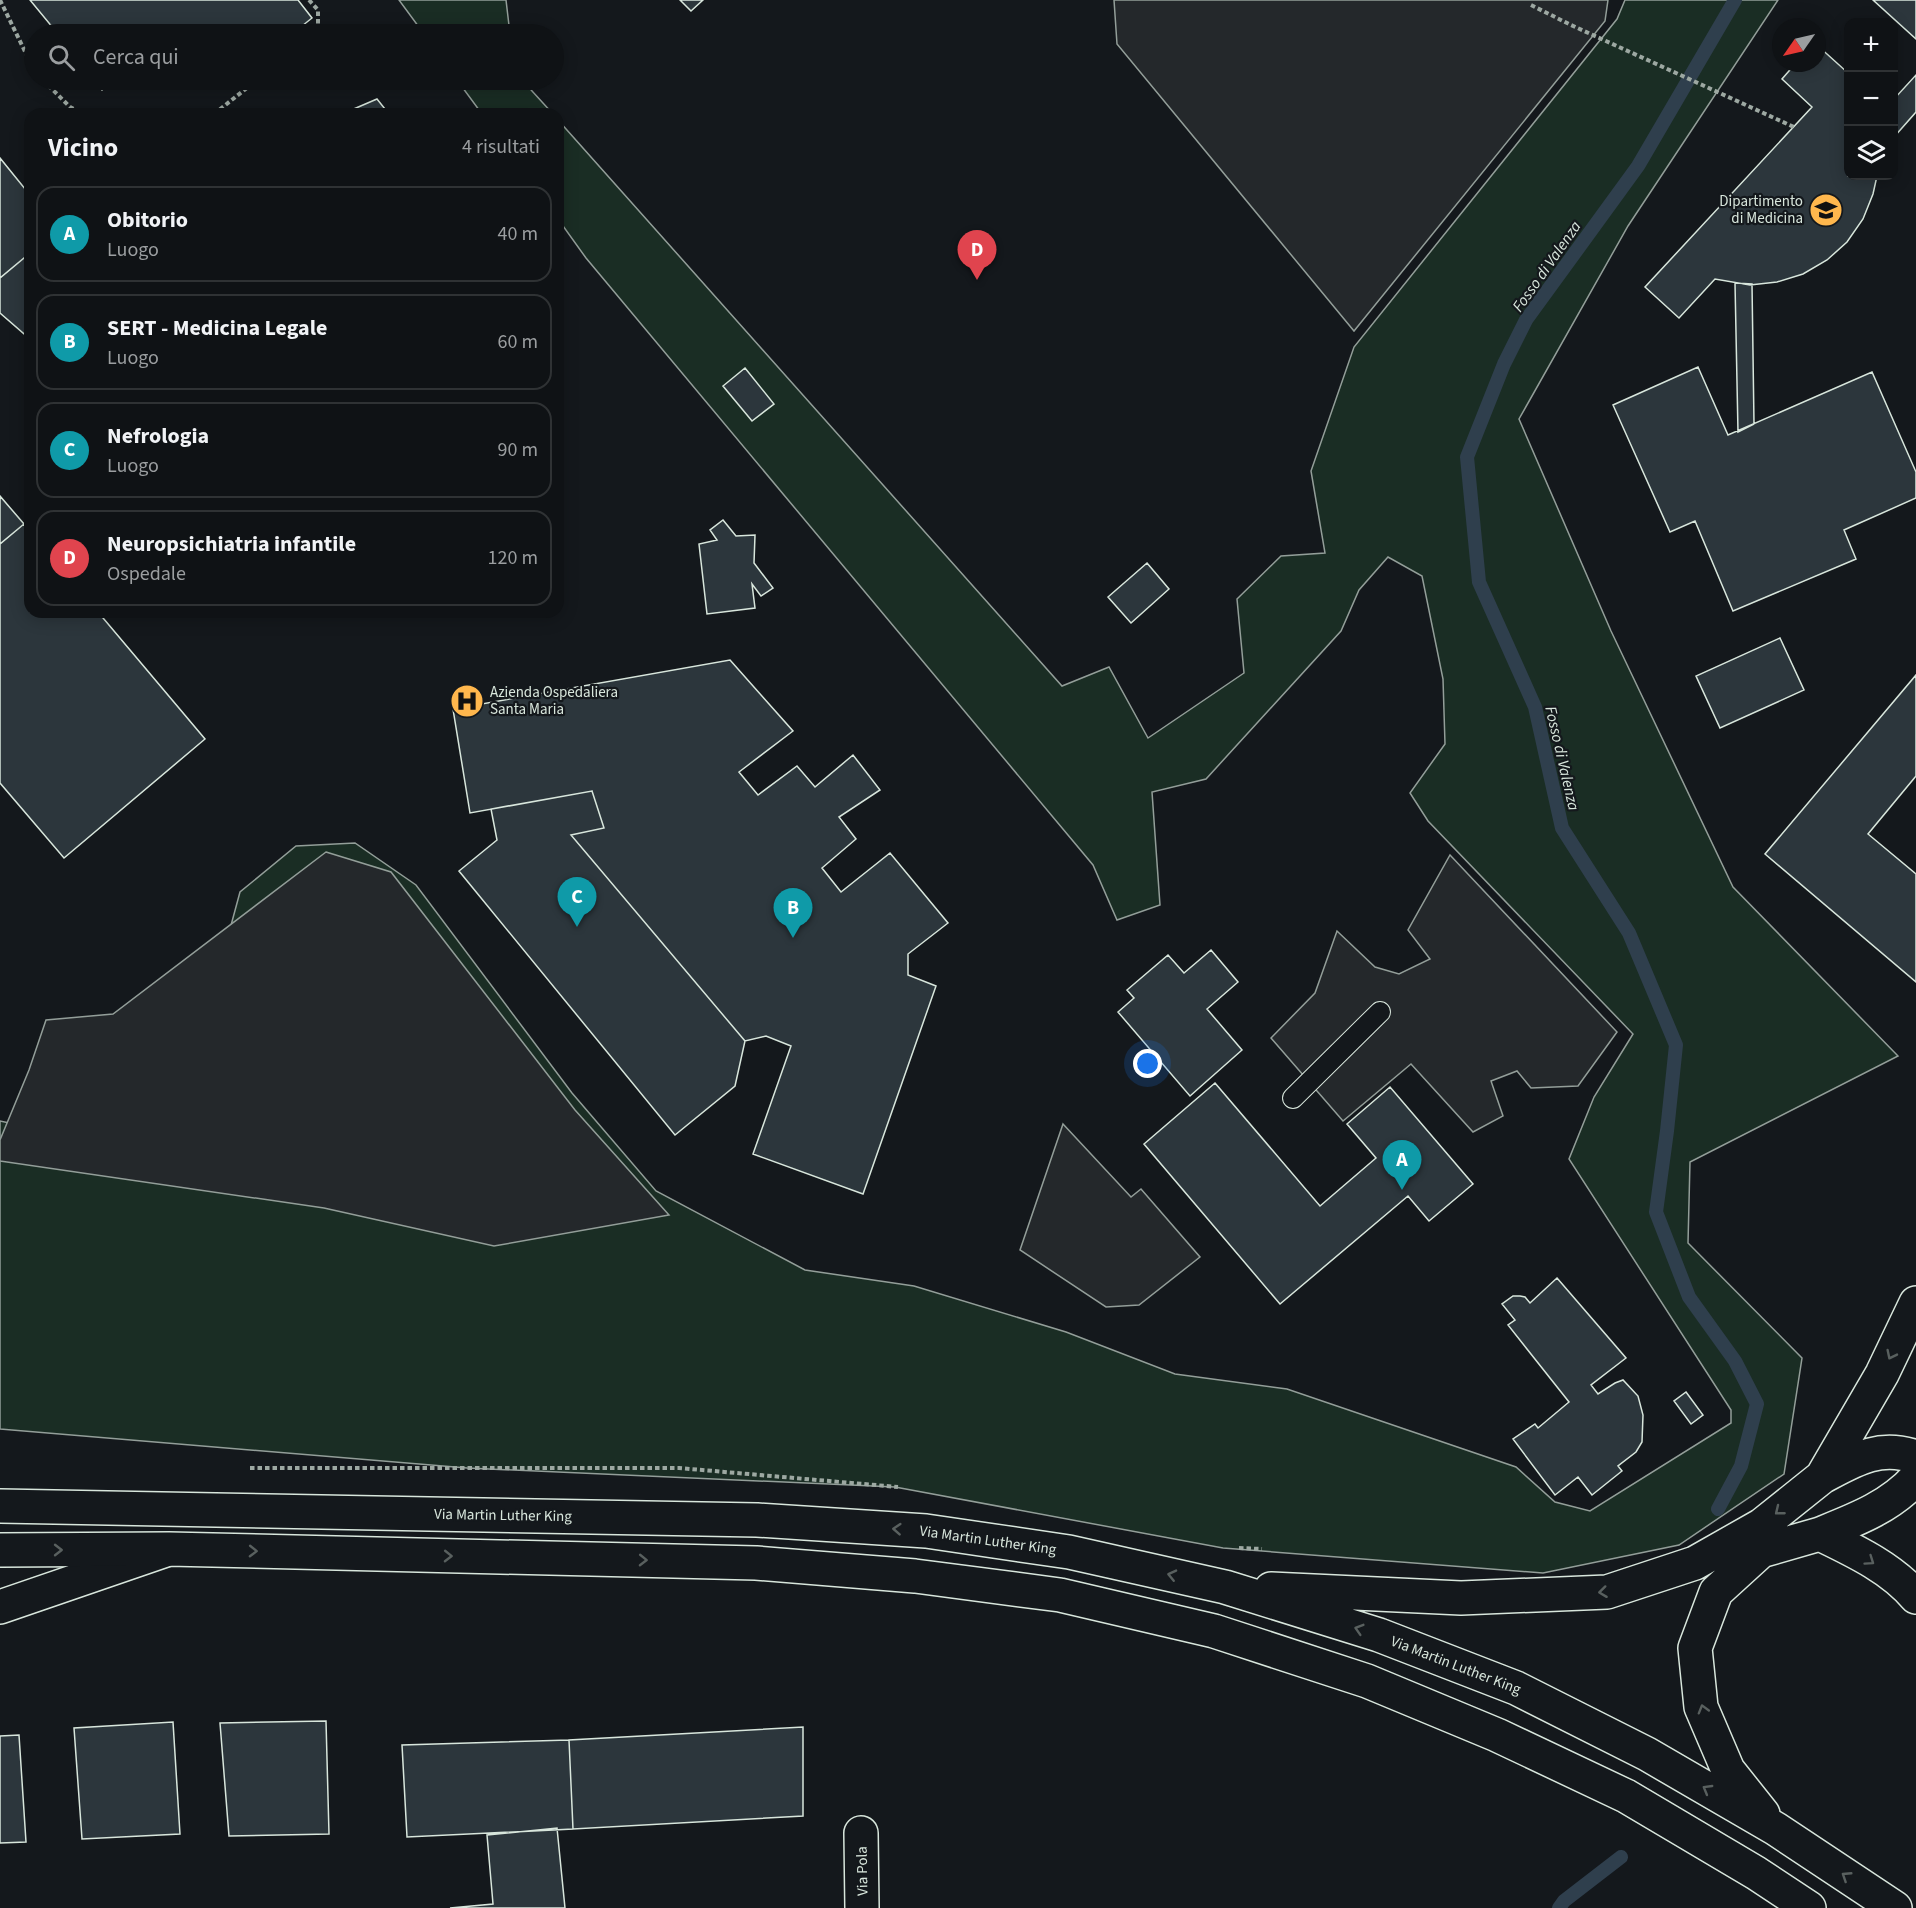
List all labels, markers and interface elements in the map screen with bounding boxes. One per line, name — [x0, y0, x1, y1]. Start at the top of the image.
north arrow — [1772, 18, 1826, 72]
map controls — [1844, 18, 1898, 180]
button: + — [1844, 18, 1898, 72]
search box — [24, 24, 564, 90]
icon: search — [45, 41, 78, 74]
text: Cerca qui — [93, 41, 179, 73]
button: − — [1844, 72, 1898, 126]
button: layers — [1844, 126, 1898, 180]
text: Vicino — [48, 129, 118, 166]
text: 4 risultati — [462, 133, 540, 161]
place label: Dipartimento di Medicina — [1719, 191, 1803, 229]
school or university icon: Dipartimento di Medicina — [1808, 192, 1844, 228]
text: Obitorio — [107, 204, 188, 236]
water label: Fosso di Valenza — [1507, 216, 1587, 317]
text: A — [64, 220, 75, 248]
text: 40 m — [498, 220, 538, 248]
pin: D — [958, 230, 996, 280]
text: Luogo — [107, 236, 159, 264]
text: SERT - Medicina Legale — [107, 312, 327, 344]
text: B — [63, 328, 76, 356]
text: 60 m — [498, 328, 538, 356]
text: Luogo — [107, 344, 159, 372]
text: Nefrologia — [107, 420, 209, 452]
text: C — [64, 436, 75, 464]
text: 90 m — [498, 436, 538, 464]
text: Luogo — [107, 452, 159, 480]
text: Neuropsichiatria infantile — [107, 528, 356, 560]
text: D — [63, 544, 76, 572]
text: 120 m — [488, 544, 538, 572]
text: Ospedale — [107, 560, 186, 588]
place label: Azienda Ospedaliera Santa Maria — [490, 682, 618, 720]
hospital icon: Azienda Ospedaliera Santa Maria — [449, 683, 485, 719]
water label: Fosso di Valenza — [1539, 704, 1585, 813]
pin: C — [558, 878, 596, 927]
pin: B — [774, 888, 812, 938]
your location — [1133, 1049, 1162, 1078]
pin: A — [1382, 1140, 1422, 1190]
one-way arrow — [1886, 1349, 1898, 1360]
street label: Via Martin Luther King — [434, 1504, 573, 1527]
one-way arrow — [1774, 1504, 1785, 1515]
street label: Via Martin Luther King — [918, 1520, 1058, 1561]
one-way arrow — [892, 1522, 901, 1535]
one-way arrow — [54, 1544, 63, 1556]
one-way arrow — [249, 1545, 258, 1557]
one-way arrow — [444, 1550, 453, 1562]
one-way arrow — [639, 1554, 648, 1567]
one-way arrow — [1864, 1554, 1875, 1565]
one-way arrow — [1167, 1569, 1177, 1582]
one-way arrow — [1599, 1585, 1608, 1597]
one-way arrow — [1354, 1624, 1365, 1636]
street label: Via Martin Luther King — [1388, 1631, 1524, 1700]
one-way arrow — [1698, 1704, 1710, 1715]
one-way arrow — [1703, 1785, 1713, 1796]
street label: Via Pola — [852, 1846, 873, 1896]
one-way arrow — [1842, 1872, 1853, 1883]

